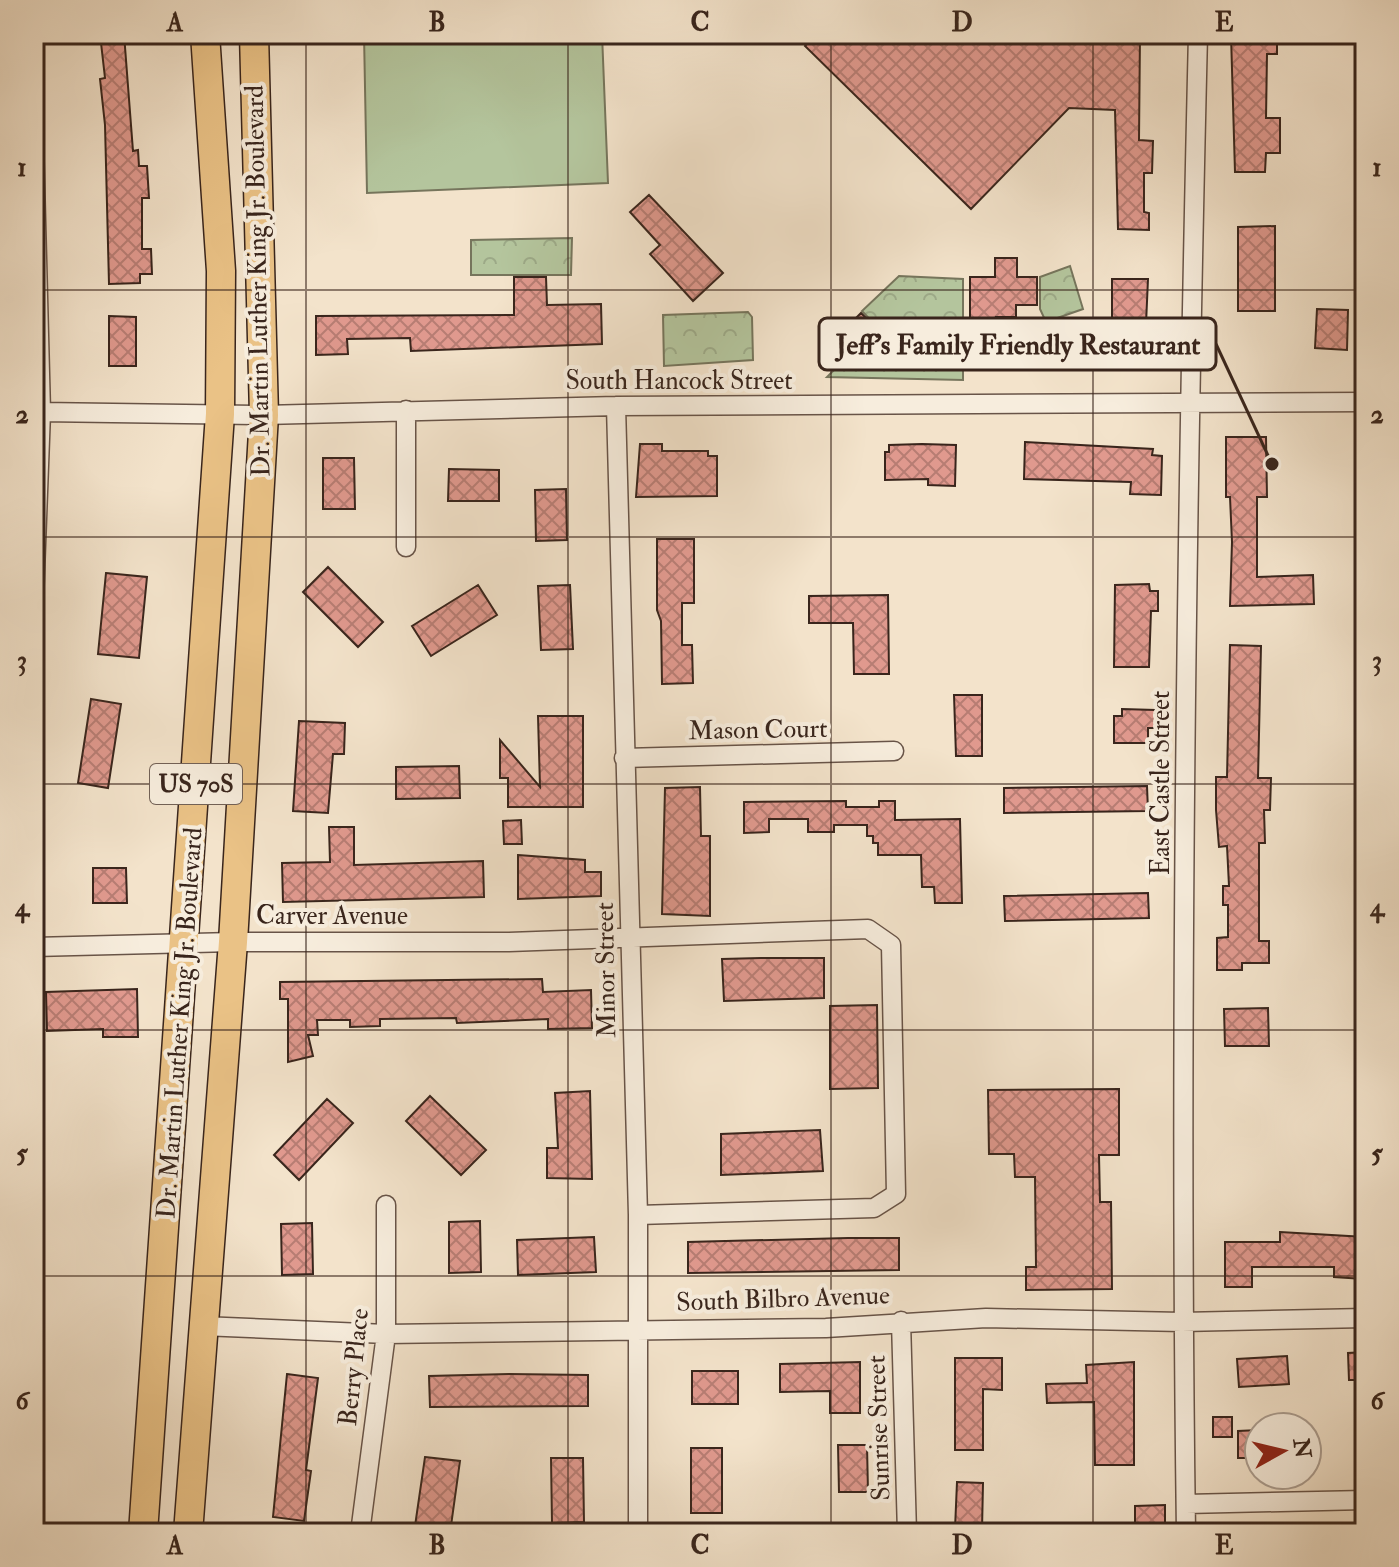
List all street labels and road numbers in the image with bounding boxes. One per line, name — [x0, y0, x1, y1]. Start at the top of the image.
street label: Dr. Martin Luther King Jr. Boulevard — [239, 85, 277, 477]
street label: South Hancock Street — [565, 365, 793, 397]
street label: East Castle Street — [1145, 691, 1177, 875]
street label: Mason Court — [688, 713, 828, 747]
road number: US 70S — [150, 764, 242, 804]
street label: Dr. Martin Luther King Jr. Boulevard — [150, 826, 210, 1220]
street label: Carver Avenue — [256, 900, 408, 932]
street label: Minor Street — [589, 902, 623, 1038]
street label: South Bilbro Avenue — [676, 1279, 891, 1319]
street label: Berry Place — [332, 1307, 376, 1428]
street label: Sunrise Street — [860, 1355, 898, 1501]

